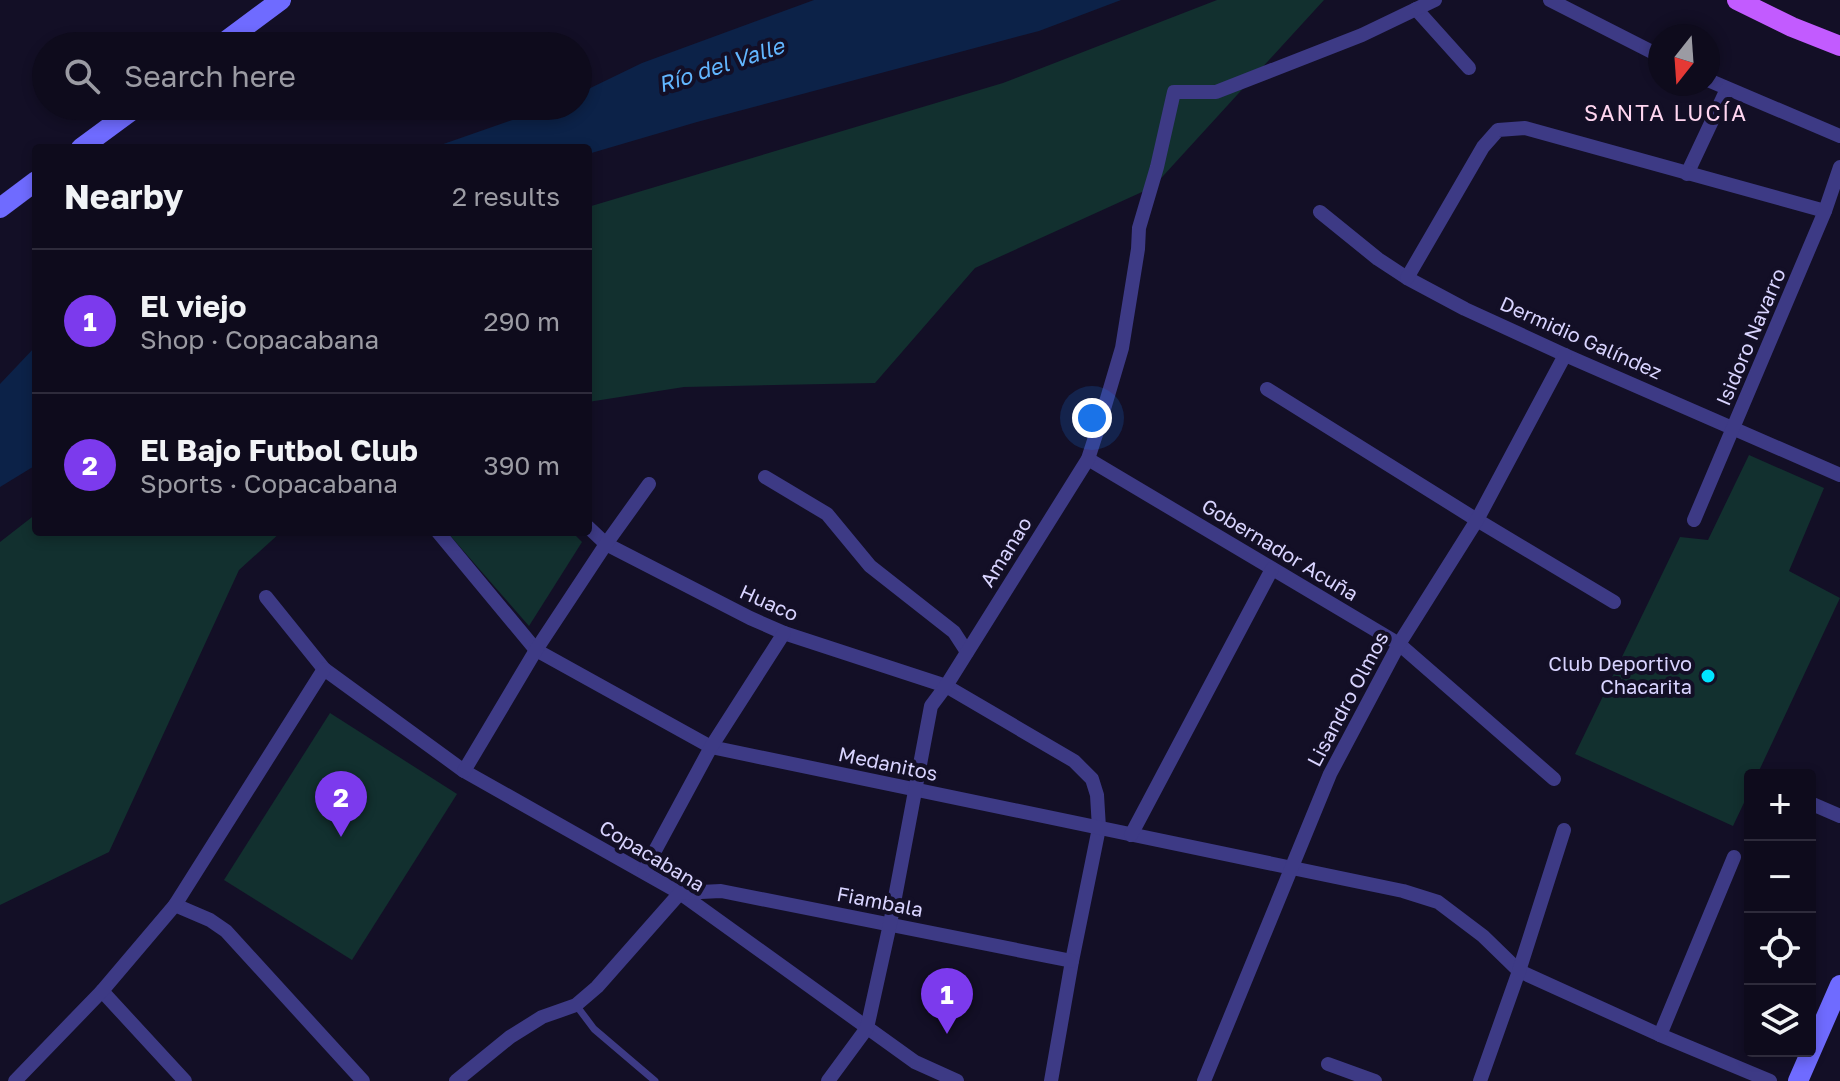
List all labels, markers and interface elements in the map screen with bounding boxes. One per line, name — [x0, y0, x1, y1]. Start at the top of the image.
north arrow — [1648, 24, 1720, 96]
water label: Río del Valle — [654, 31, 789, 98]
search box — [32, 32, 592, 120]
icon: search — [60, 54, 104, 98]
text: Search here — [124, 58, 296, 94]
district label: SANTA LUCÍA — [1584, 99, 1748, 126]
text: Nearby — [64, 176, 184, 216]
text: 2 results — [452, 181, 560, 212]
street label: Isidoro Navarro — [1710, 264, 1790, 409]
text: El viejo — [140, 288, 246, 324]
street label: Dermidio Galíndez — [1497, 291, 1666, 384]
text: 1 — [83, 306, 97, 337]
text: 290 m — [484, 306, 560, 337]
text: Shop · Copacabana — [140, 324, 379, 355]
your location — [1072, 398, 1112, 438]
text: El Bajo Futbol Club — [140, 432, 418, 468]
text: 2 — [82, 450, 98, 481]
text: 390 m — [483, 450, 560, 481]
text: Sports · Copacabana — [140, 468, 398, 499]
street label: Gobernador Acuña — [1198, 493, 1363, 605]
street label: Amanao — [974, 512, 1036, 591]
street label: Huaco — [736, 579, 802, 626]
street label: Lisandro Olmos — [1301, 627, 1393, 770]
place label: Club Deportivo Chacarita — [1548, 651, 1692, 698]
marker: Club Deportivo Chacarita — [1699, 667, 1717, 685]
street label: Medanitos — [836, 741, 940, 785]
map controls — [1744, 769, 1816, 1057]
button: + — [1744, 769, 1816, 841]
pin: 2 — [315, 771, 367, 837]
street label: Copacabana — [596, 814, 710, 896]
button: − — [1744, 841, 1816, 913]
street label: Fiambala — [835, 881, 925, 921]
button: locate — [1744, 913, 1816, 985]
pin: 1 — [921, 968, 973, 1034]
button: layers — [1744, 985, 1816, 1057]

